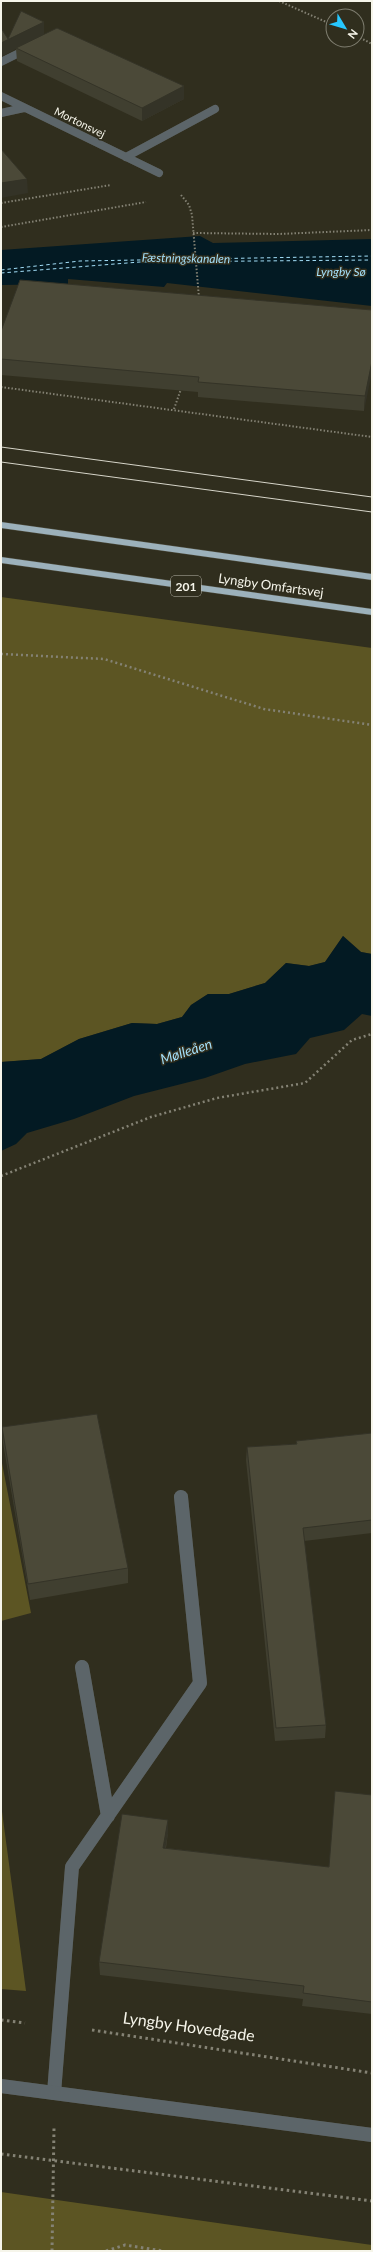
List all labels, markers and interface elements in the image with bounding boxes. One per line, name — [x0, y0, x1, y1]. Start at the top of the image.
north arrow — [325, 8, 365, 48]
text: N — [346, 27, 361, 42]
street label: Mortonsvej — [52, 104, 108, 140]
water label: Fæstningskanalen — [142, 250, 230, 266]
water label: Lyngby Sø — [316, 264, 366, 279]
street label: Lyngby Omfartsvej — [217, 570, 325, 600]
road number: 201 — [171, 576, 201, 596]
water label: Mølleåen — [158, 1035, 214, 1067]
street label: Lyngby Hovedgade — [122, 2007, 256, 2045]

